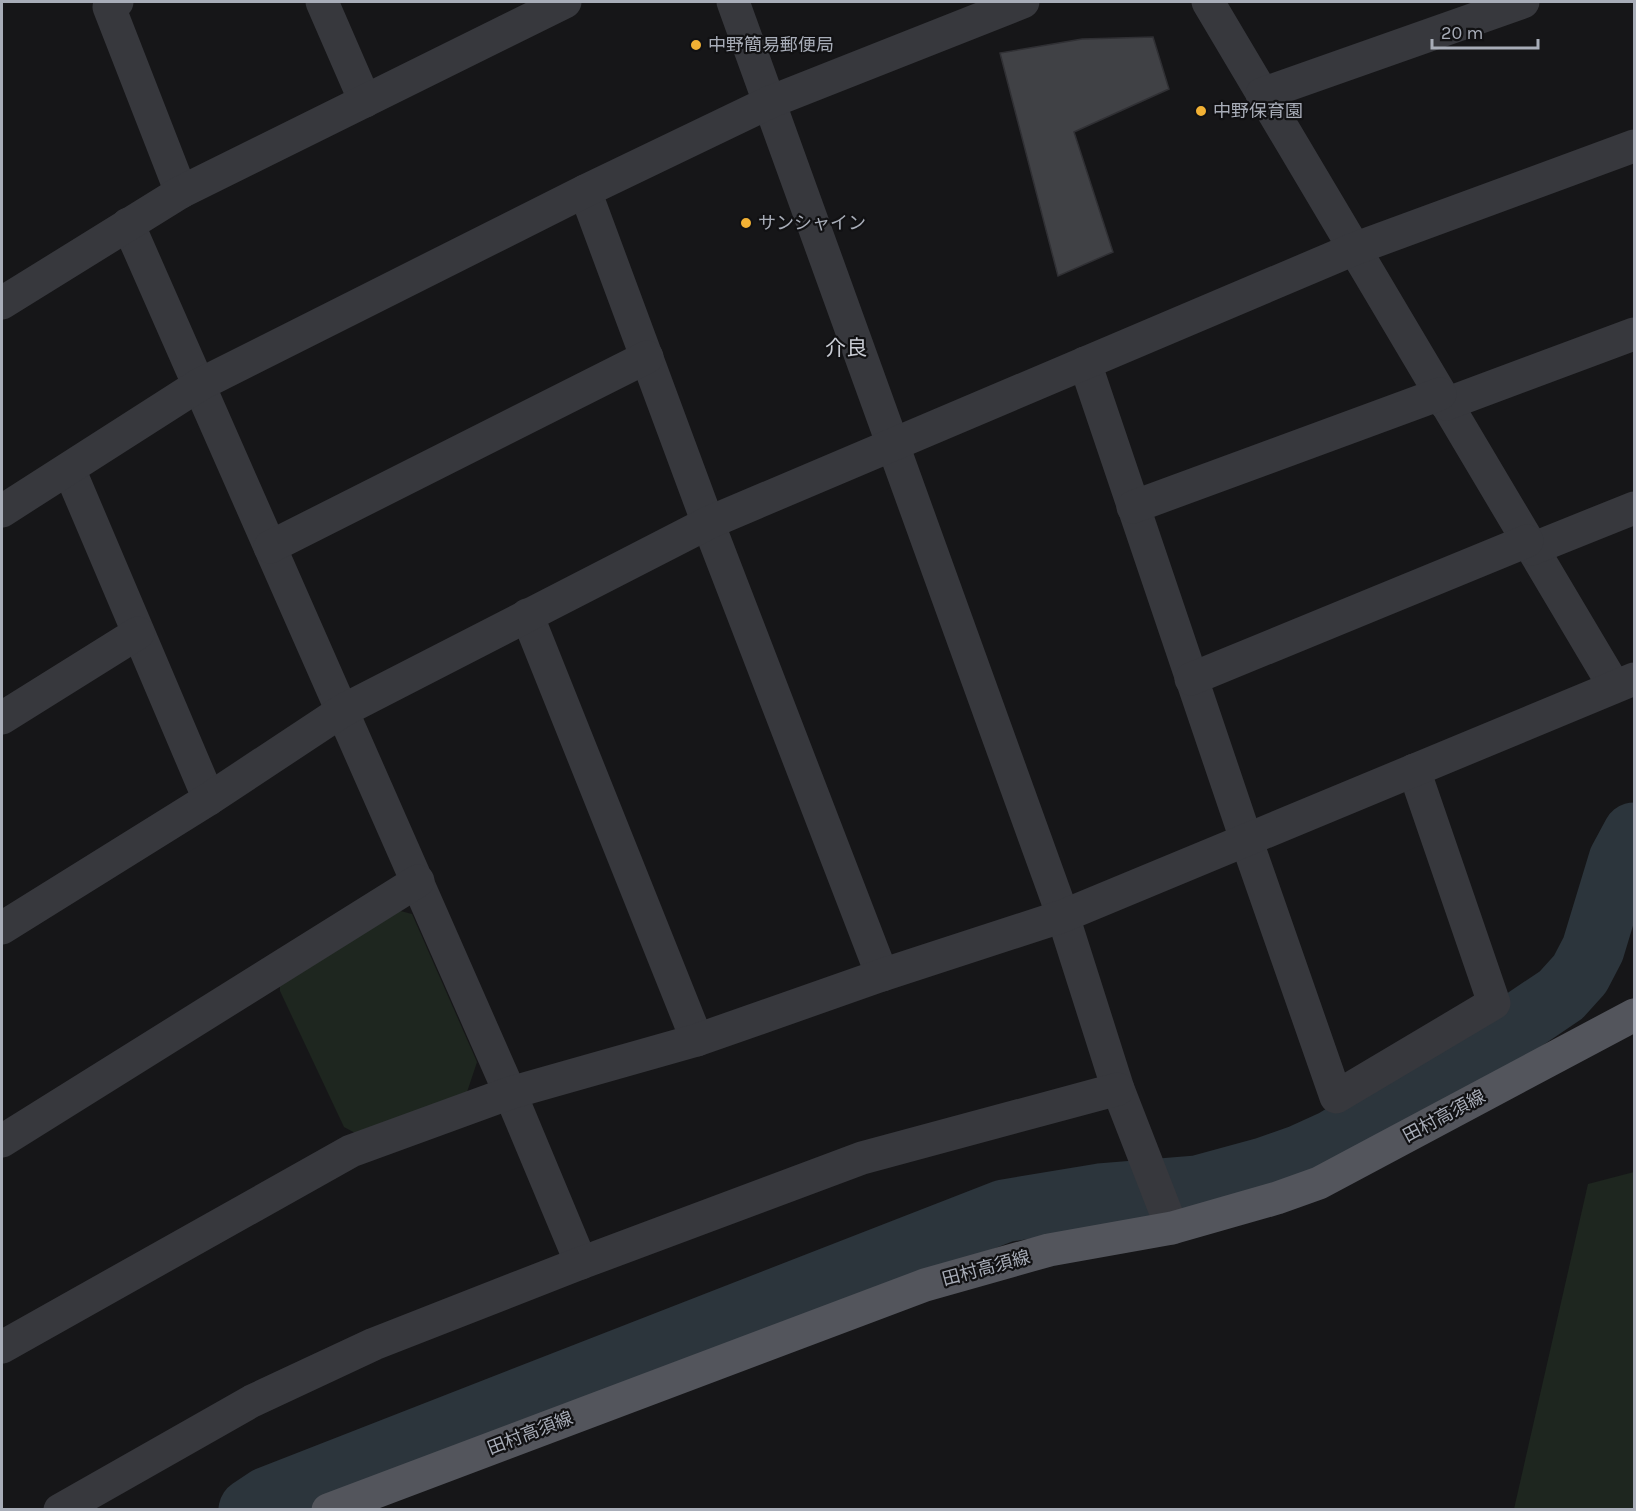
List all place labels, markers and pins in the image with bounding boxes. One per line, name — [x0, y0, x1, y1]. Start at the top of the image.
place label: 中野簡易郵便局 — [708, 34, 834, 56]
marker: 中野簡易郵便局 — [689, 38, 703, 52]
place label: 中野保育園 — [1213, 100, 1303, 122]
marker: 中野保育園 — [1194, 104, 1208, 118]
place label: サンシャイン — [758, 212, 866, 234]
marker: サンシャイン — [739, 216, 753, 230]

